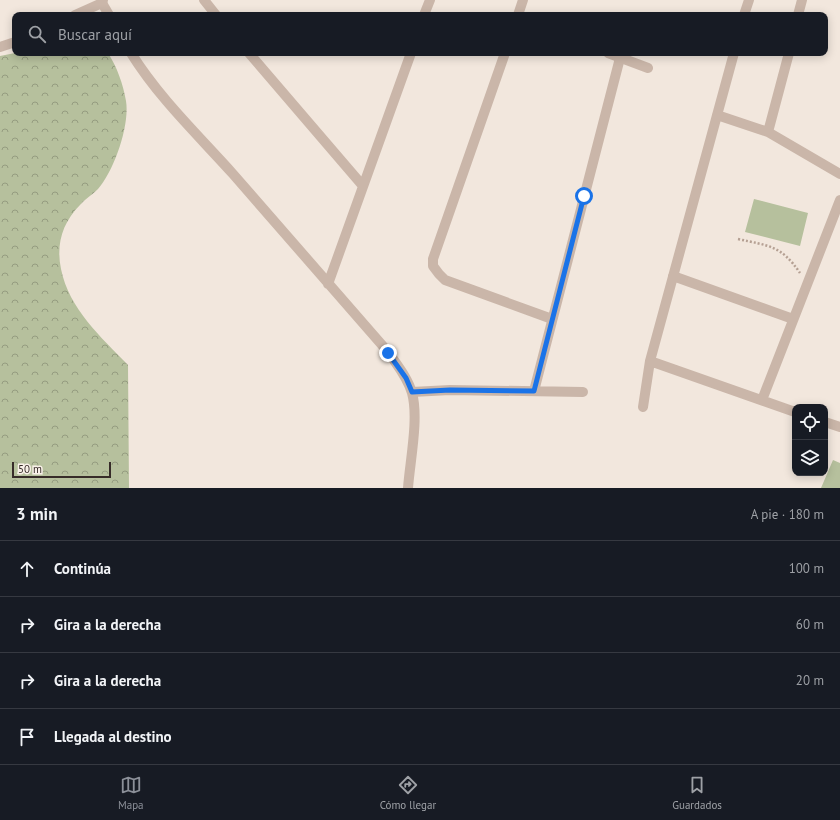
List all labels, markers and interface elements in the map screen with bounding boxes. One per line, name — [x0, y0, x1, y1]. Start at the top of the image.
search box — [12, 12, 828, 56]
icon: search — [26, 23, 48, 45]
text: Buscar aquí — [58, 25, 132, 44]
route start — [575, 187, 593, 205]
route end — [379, 344, 397, 362]
map controls — [792, 404, 828, 476]
button: locate — [792, 404, 828, 440]
button: layers — [792, 440, 828, 476]
scale bar — [12, 460, 111, 479]
text: 50 m — [18, 462, 42, 476]
text: 3 min — [16, 503, 57, 525]
text: A pie · 180 m — [751, 506, 824, 523]
icon: ahead — [16, 558, 38, 580]
text: Continúa — [54, 559, 111, 578]
text: 100 m — [789, 560, 824, 577]
icon: right — [16, 614, 38, 636]
text: Gira a la derecha — [54, 615, 161, 634]
text: 60 m — [796, 616, 824, 633]
icon: right — [16, 670, 38, 692]
text: Gira a la derecha — [54, 671, 161, 690]
text: 20 m — [796, 672, 824, 689]
icon: arrive — [16, 726, 38, 748]
text: Llegada al destino — [54, 727, 172, 746]
tab: Mapa — [118, 774, 144, 812]
tab: Cómo llegar — [380, 774, 436, 812]
tab: Guardados — [672, 774, 722, 812]

